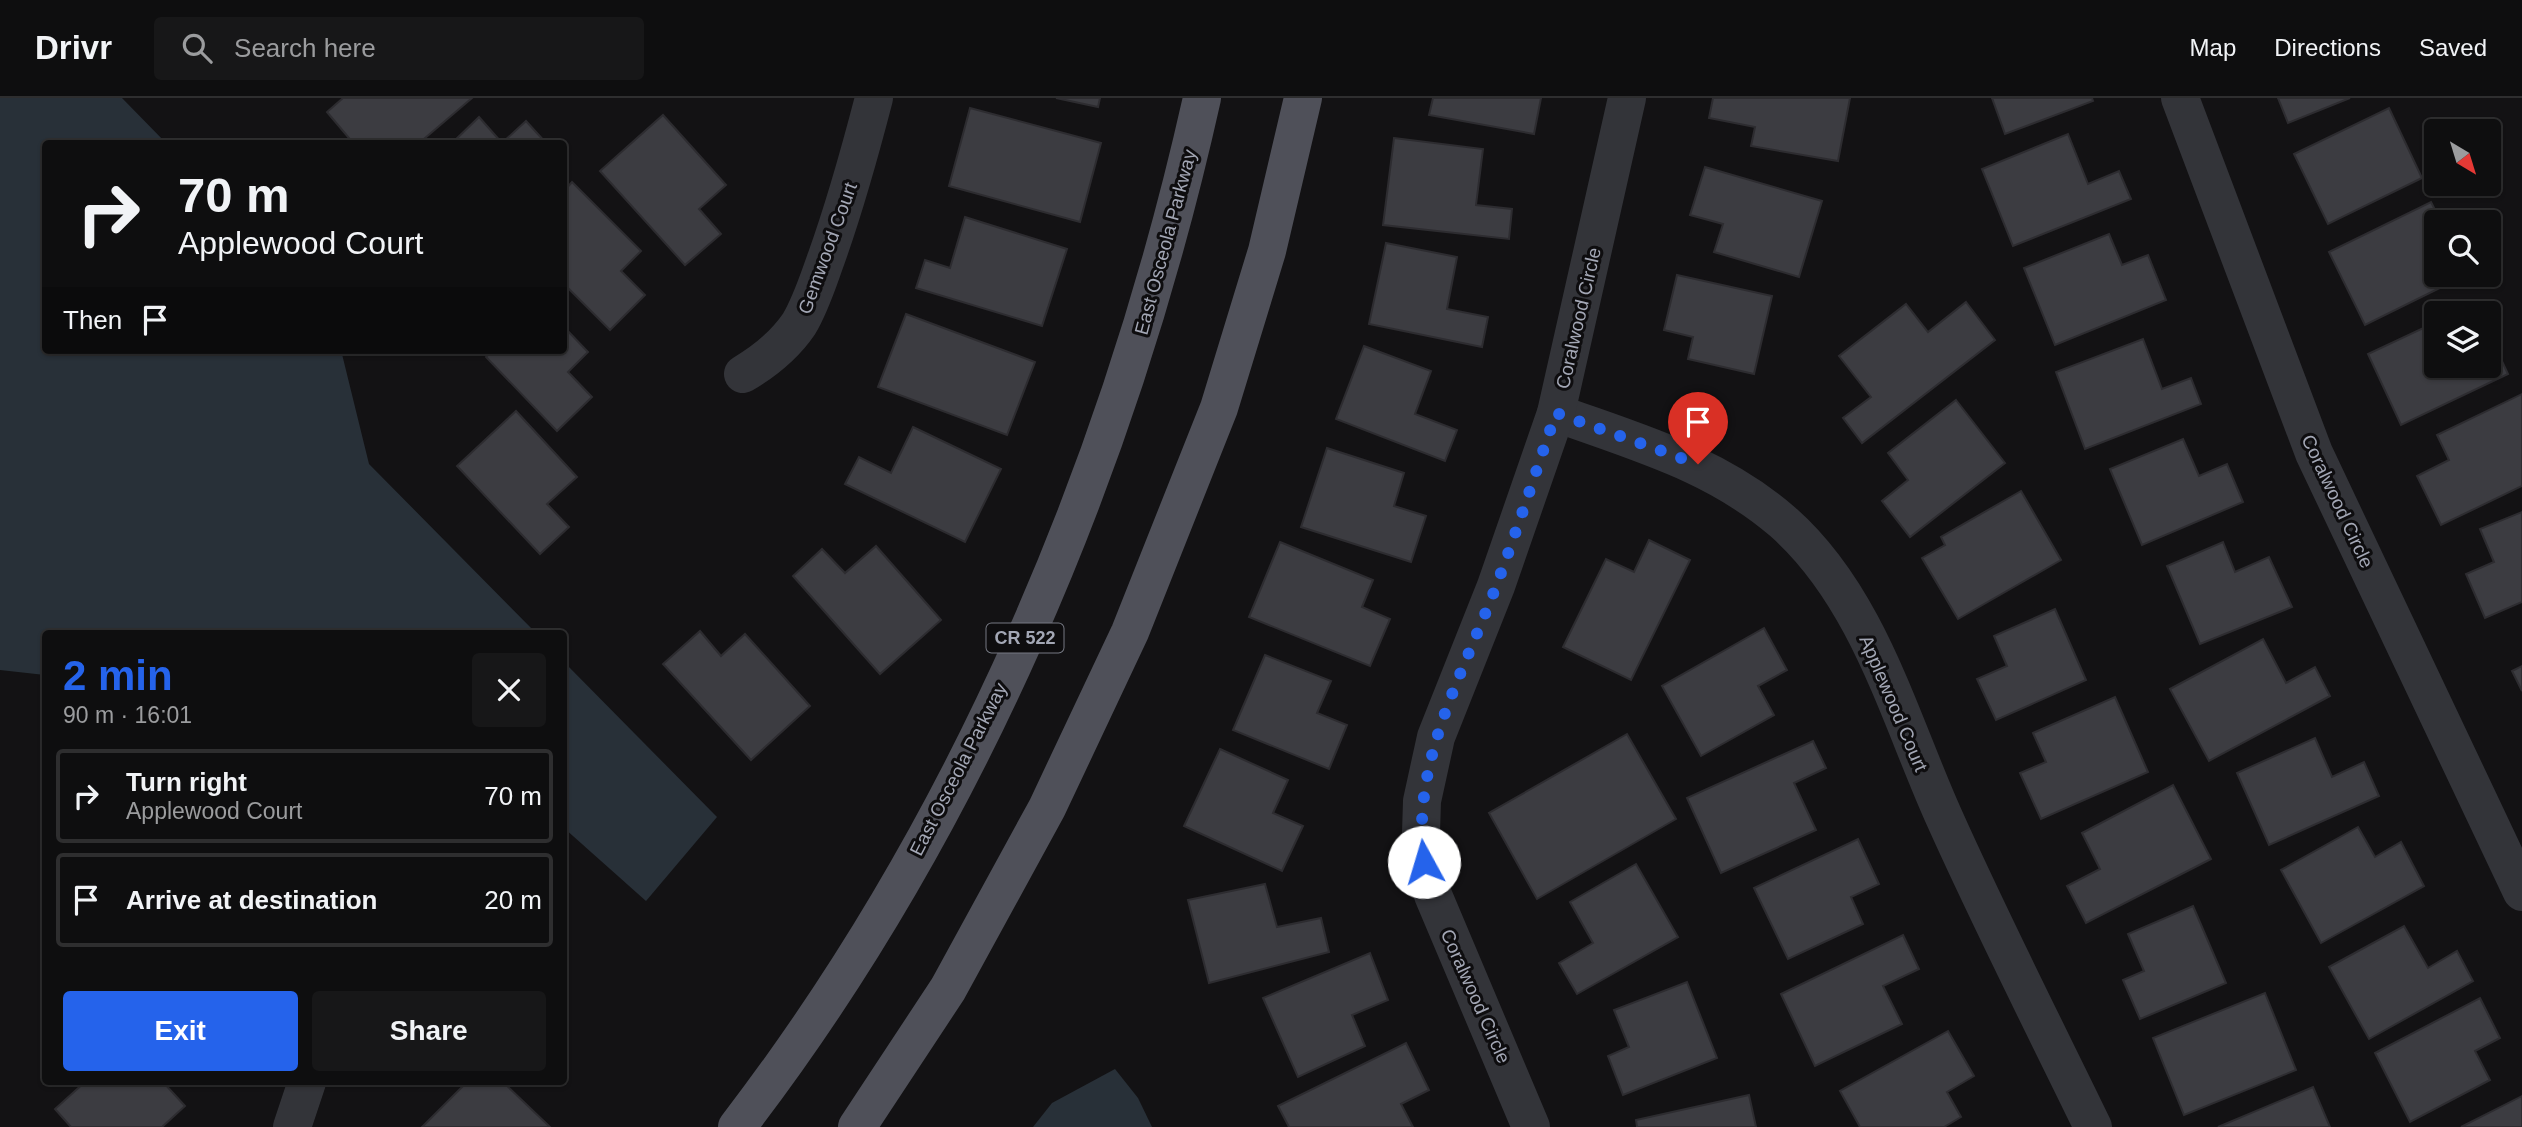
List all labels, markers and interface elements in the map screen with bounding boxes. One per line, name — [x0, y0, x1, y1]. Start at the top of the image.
search box — [154, 17, 644, 80]
text: Drivr — [35, 29, 112, 66]
icon: search — [178, 29, 216, 67]
text: Search here — [234, 33, 376, 63]
text: Map — [2190, 34, 2236, 61]
text: Directions — [2274, 34, 2381, 61]
text: Saved — [2419, 34, 2487, 61]
north arrow — [2424, 119, 2501, 196]
map controls — [2424, 119, 2501, 378]
street label: East Osceola Parkway — [1131, 147, 1200, 337]
icon: right — [63, 168, 154, 259]
text: 70 m — [178, 168, 290, 222]
street label: Gemwood Court — [794, 179, 861, 317]
button: search — [2424, 210, 2501, 287]
text: Applewood Court — [178, 225, 423, 261]
street label: Coralwood Circle — [1552, 245, 1605, 391]
icon: arrive — [136, 301, 174, 339]
button: layers — [2424, 301, 2501, 378]
text: Then — [63, 305, 122, 335]
pin — [1668, 392, 1728, 464]
icon: arrive — [1679, 403, 1717, 441]
street label: Coralwood Circle — [2297, 431, 2378, 571]
road number: CR 522 — [986, 624, 1064, 652]
street label: Applewood Court — [1855, 632, 1932, 775]
text: 2 min — [63, 652, 173, 699]
button: close — [472, 653, 546, 727]
street label: East Osceola Parkway — [906, 679, 1011, 859]
text: 90 m · 16:01 — [63, 702, 192, 728]
text: Turn right — [126, 767, 247, 797]
icon: right — [67, 777, 105, 815]
text: 70 m — [484, 781, 542, 811]
text: Applewood Court — [126, 798, 302, 824]
position arrow — [1387, 825, 1461, 899]
icon: arrive — [67, 881, 105, 919]
text: Arrive at destination — [126, 885, 377, 915]
text: 20 m — [484, 885, 542, 915]
street label: Coralwood Circle — [1437, 926, 1515, 1067]
button: Exit — [63, 991, 298, 1071]
button: Share — [312, 991, 546, 1071]

